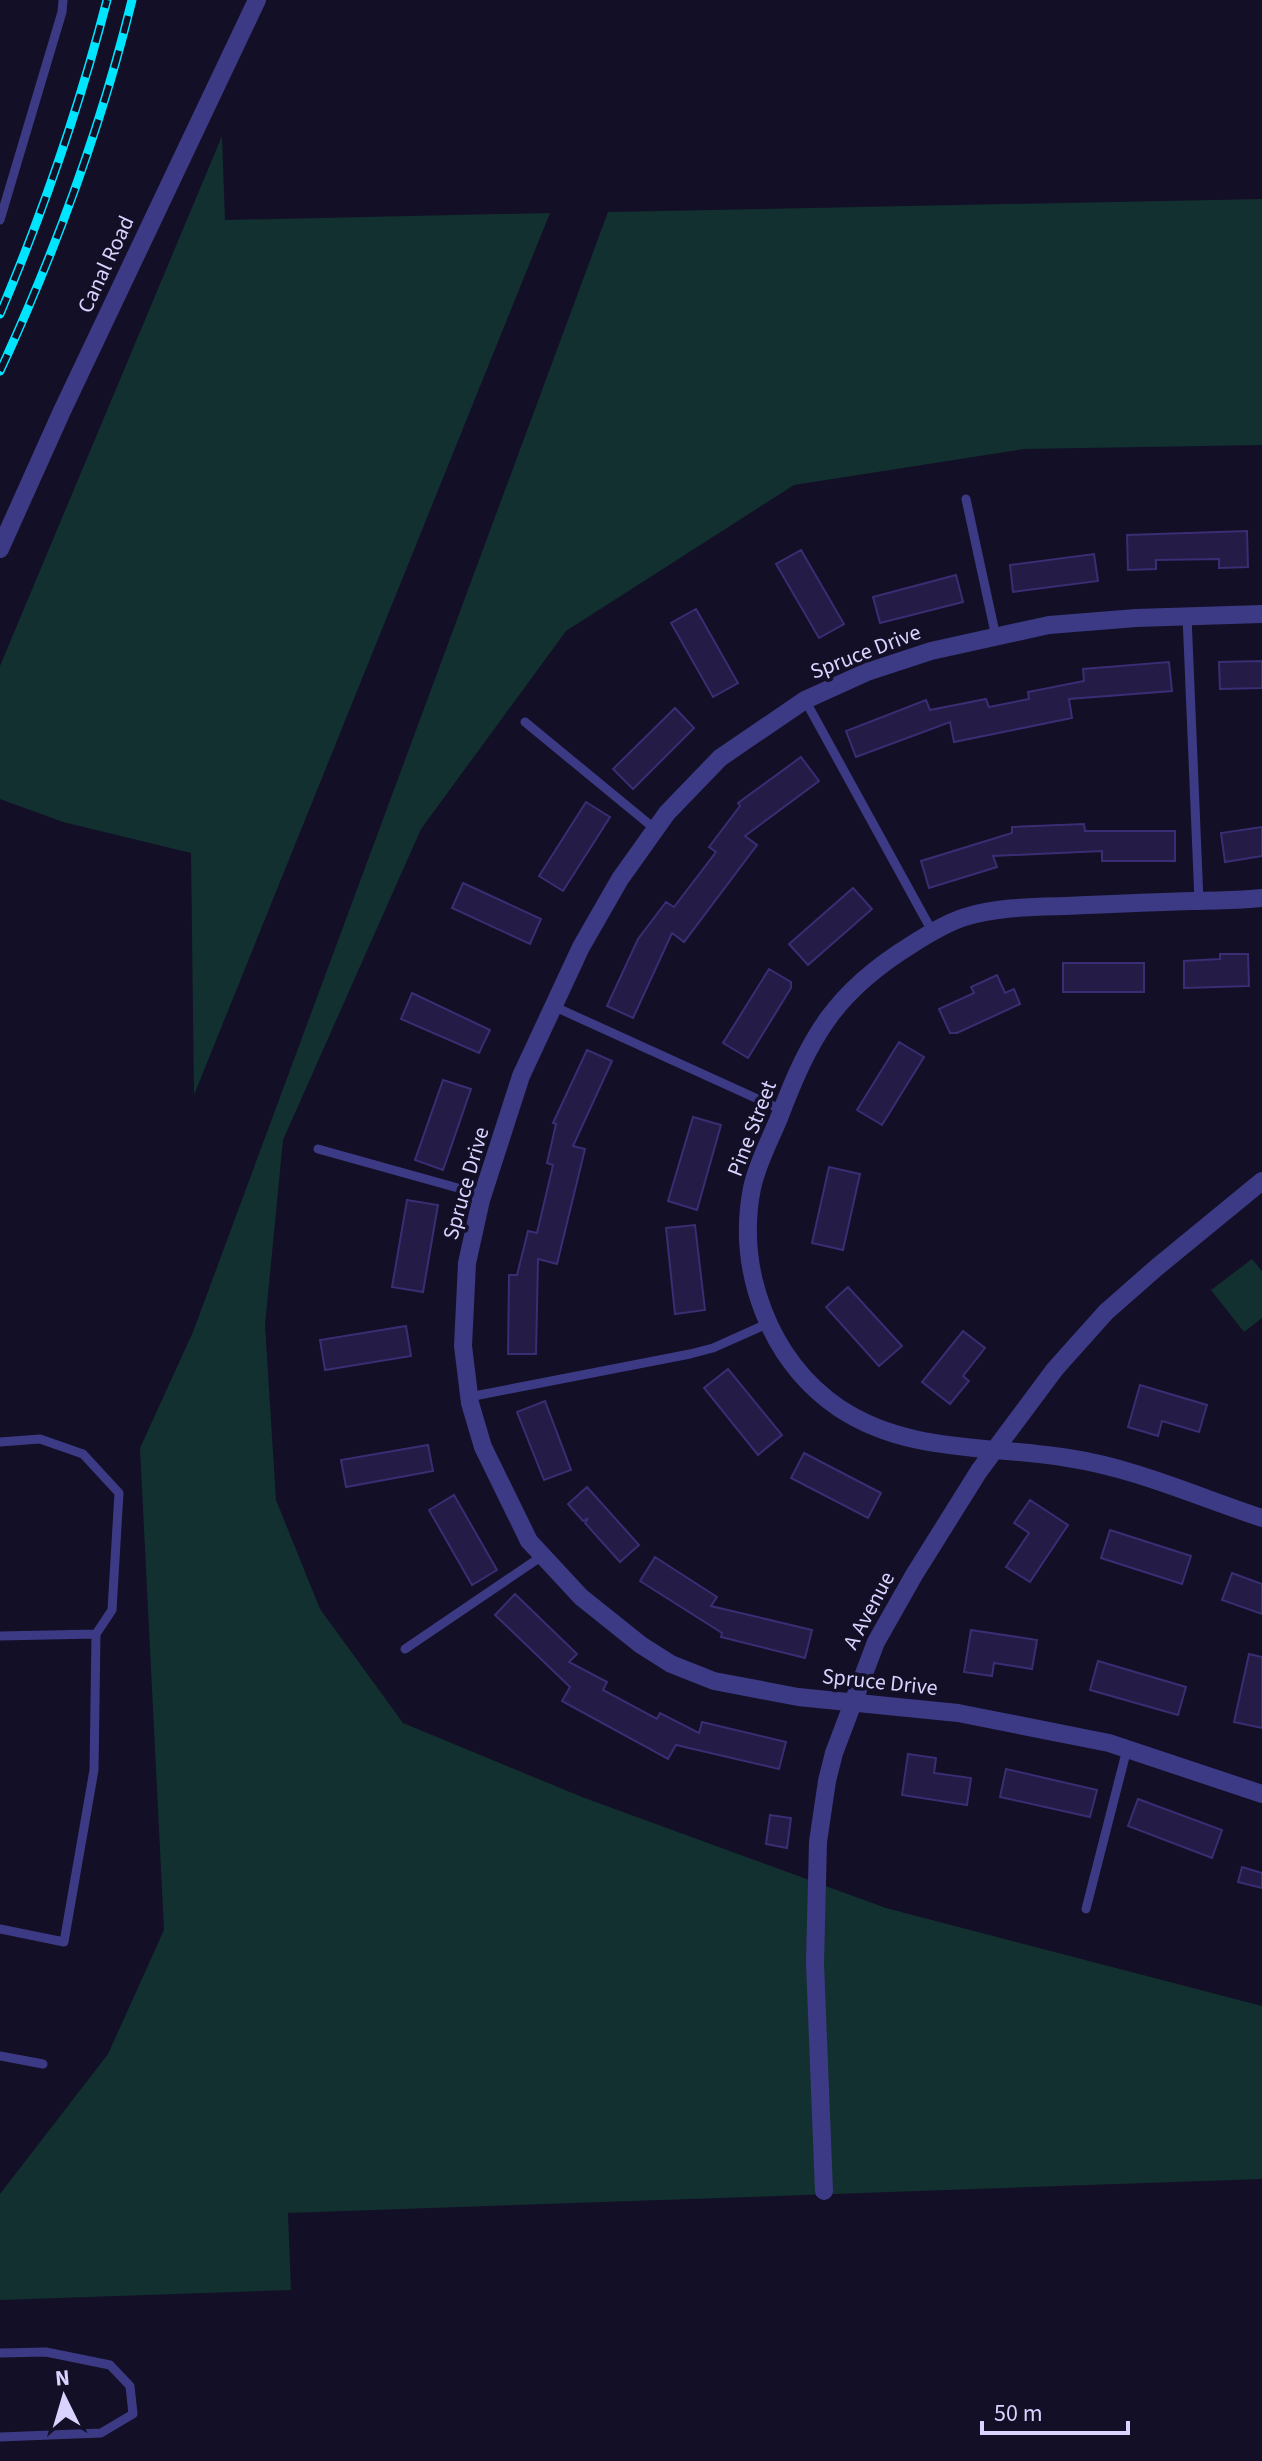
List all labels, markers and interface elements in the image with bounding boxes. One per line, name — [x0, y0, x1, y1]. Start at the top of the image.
street label: Canal Road — [69, 211, 142, 318]
street label: Spruce Drive — [805, 616, 925, 688]
street label: Pine Street — [719, 1075, 785, 1181]
street label: Spruce Drive — [435, 1123, 497, 1243]
street label: A Avenue — [835, 1566, 903, 1655]
street label: Spruce Drive — [820, 1660, 939, 1704]
north arrow — [24, 2357, 104, 2437]
text: N — [54, 2361, 71, 2395]
scale bar — [982, 2385, 1128, 2435]
text: 50 m — [994, 2396, 1043, 2431]

